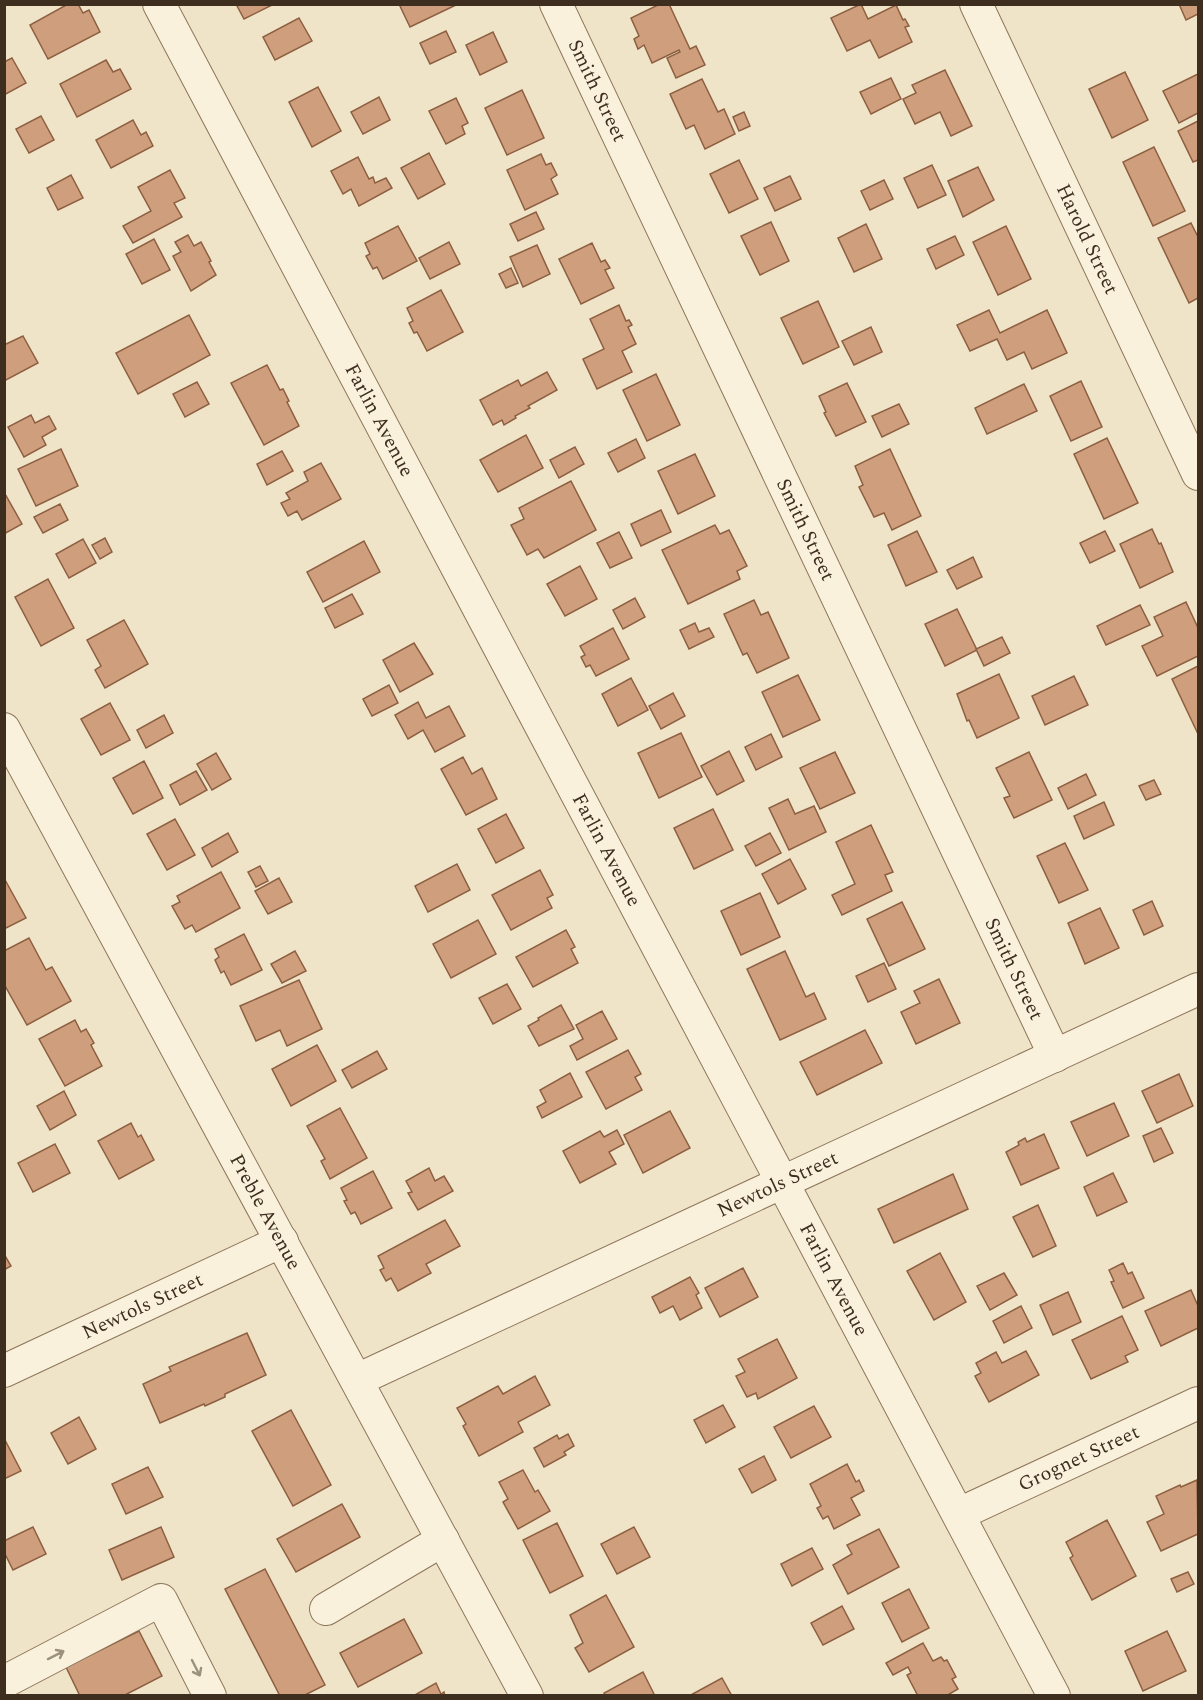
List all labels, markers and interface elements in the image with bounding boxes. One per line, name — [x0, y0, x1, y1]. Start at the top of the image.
street label: Smith Street — [560, 34, 634, 147]
street label: Harold Street — [1048, 179, 1126, 299]
street label: Farlin Avenue — [337, 358, 422, 482]
street label: Smith Street — [768, 474, 843, 586]
street label: Farlin Avenue — [564, 788, 649, 912]
street label: Smith Street — [977, 913, 1051, 1025]
street label: Newtols Street — [712, 1143, 843, 1226]
street label: Preble Avenue — [222, 1148, 309, 1275]
street label: Farlin Avenue — [791, 1218, 876, 1342]
street label: Newtols Street — [77, 1265, 208, 1347]
street label: Grognet Street — [1013, 1417, 1144, 1500]
one-way arrow — [47, 1649, 65, 1660]
one-way arrow — [191, 1659, 202, 1677]

